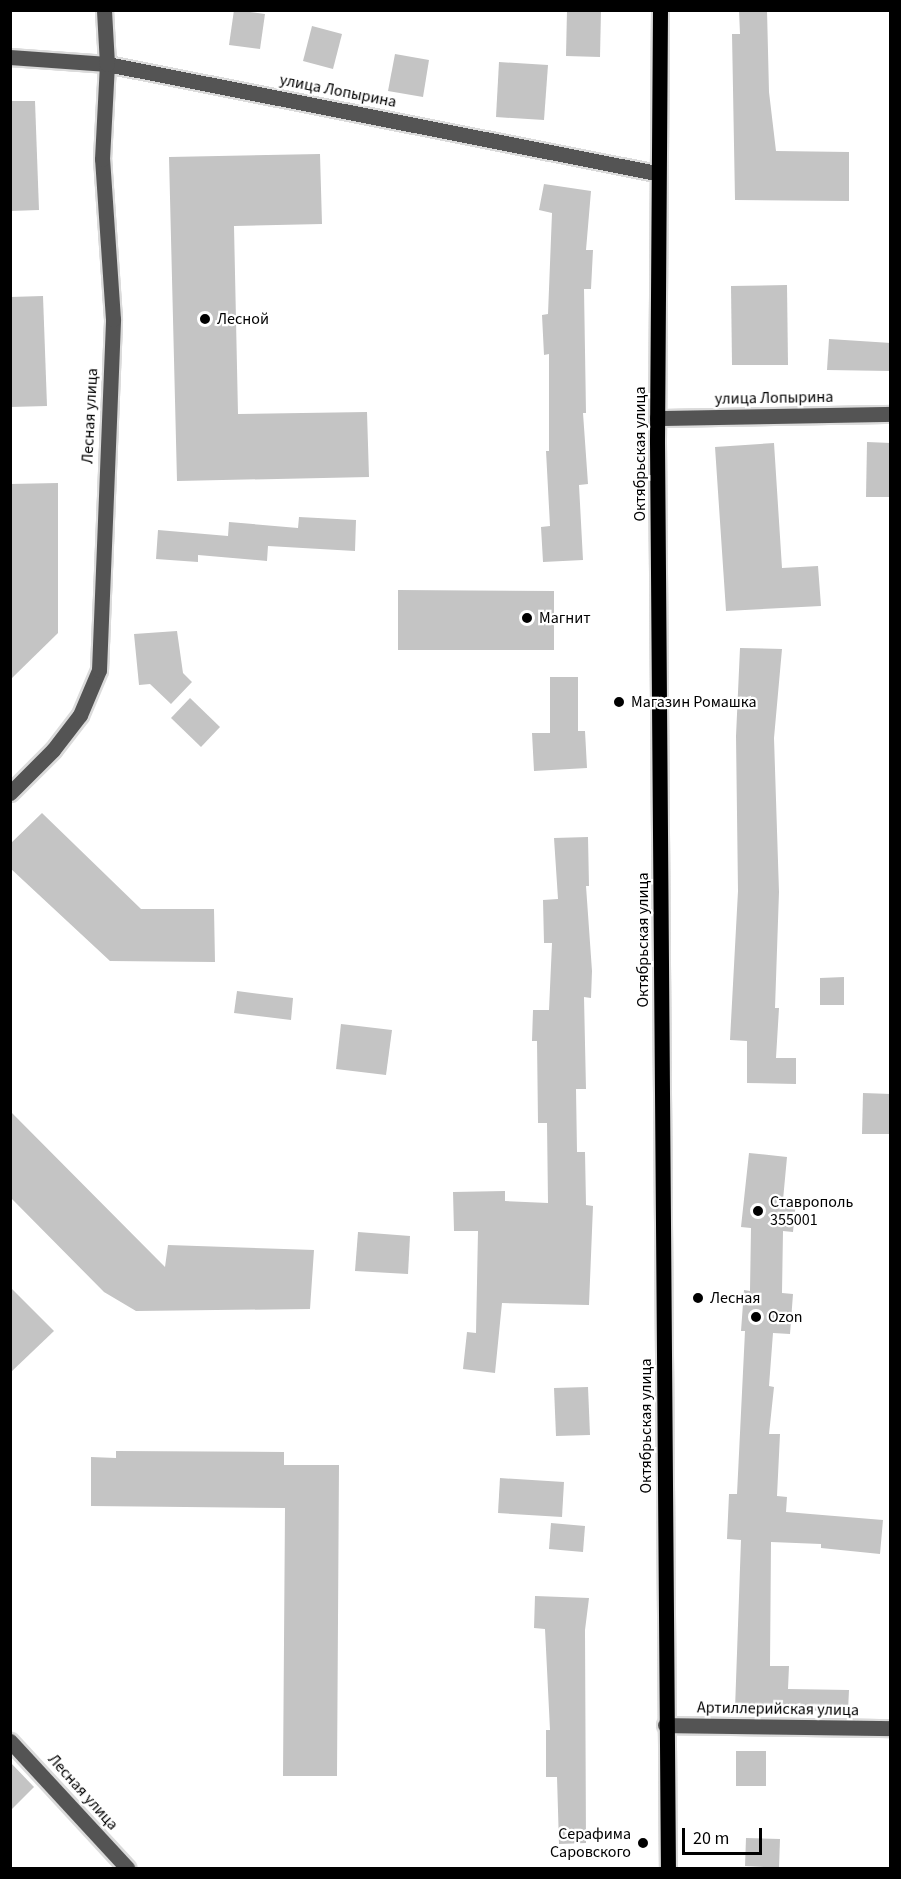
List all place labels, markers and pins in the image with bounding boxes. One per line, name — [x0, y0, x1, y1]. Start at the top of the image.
place label: Лесной — [217, 309, 269, 329]
marker: Лесной — [198, 312, 212, 326]
place label: Магнит — [539, 608, 591, 628]
marker: Магнит — [520, 611, 534, 625]
place label: Магазин Ромашка — [631, 692, 757, 712]
marker: Магазин Ромашка — [612, 695, 626, 709]
place label: Ставрополь 355001 — [770, 1192, 853, 1230]
marker: Ставрополь 355001 — [751, 1204, 765, 1218]
place label: Лесная — [710, 1288, 761, 1308]
marker: Лесная — [691, 1291, 705, 1305]
place label: Ozon — [768, 1307, 803, 1327]
marker: Ozon — [749, 1310, 763, 1324]
place label: Серафима Саровского — [550, 1824, 631, 1862]
marker: Серафима Саровского — [636, 1836, 650, 1850]

